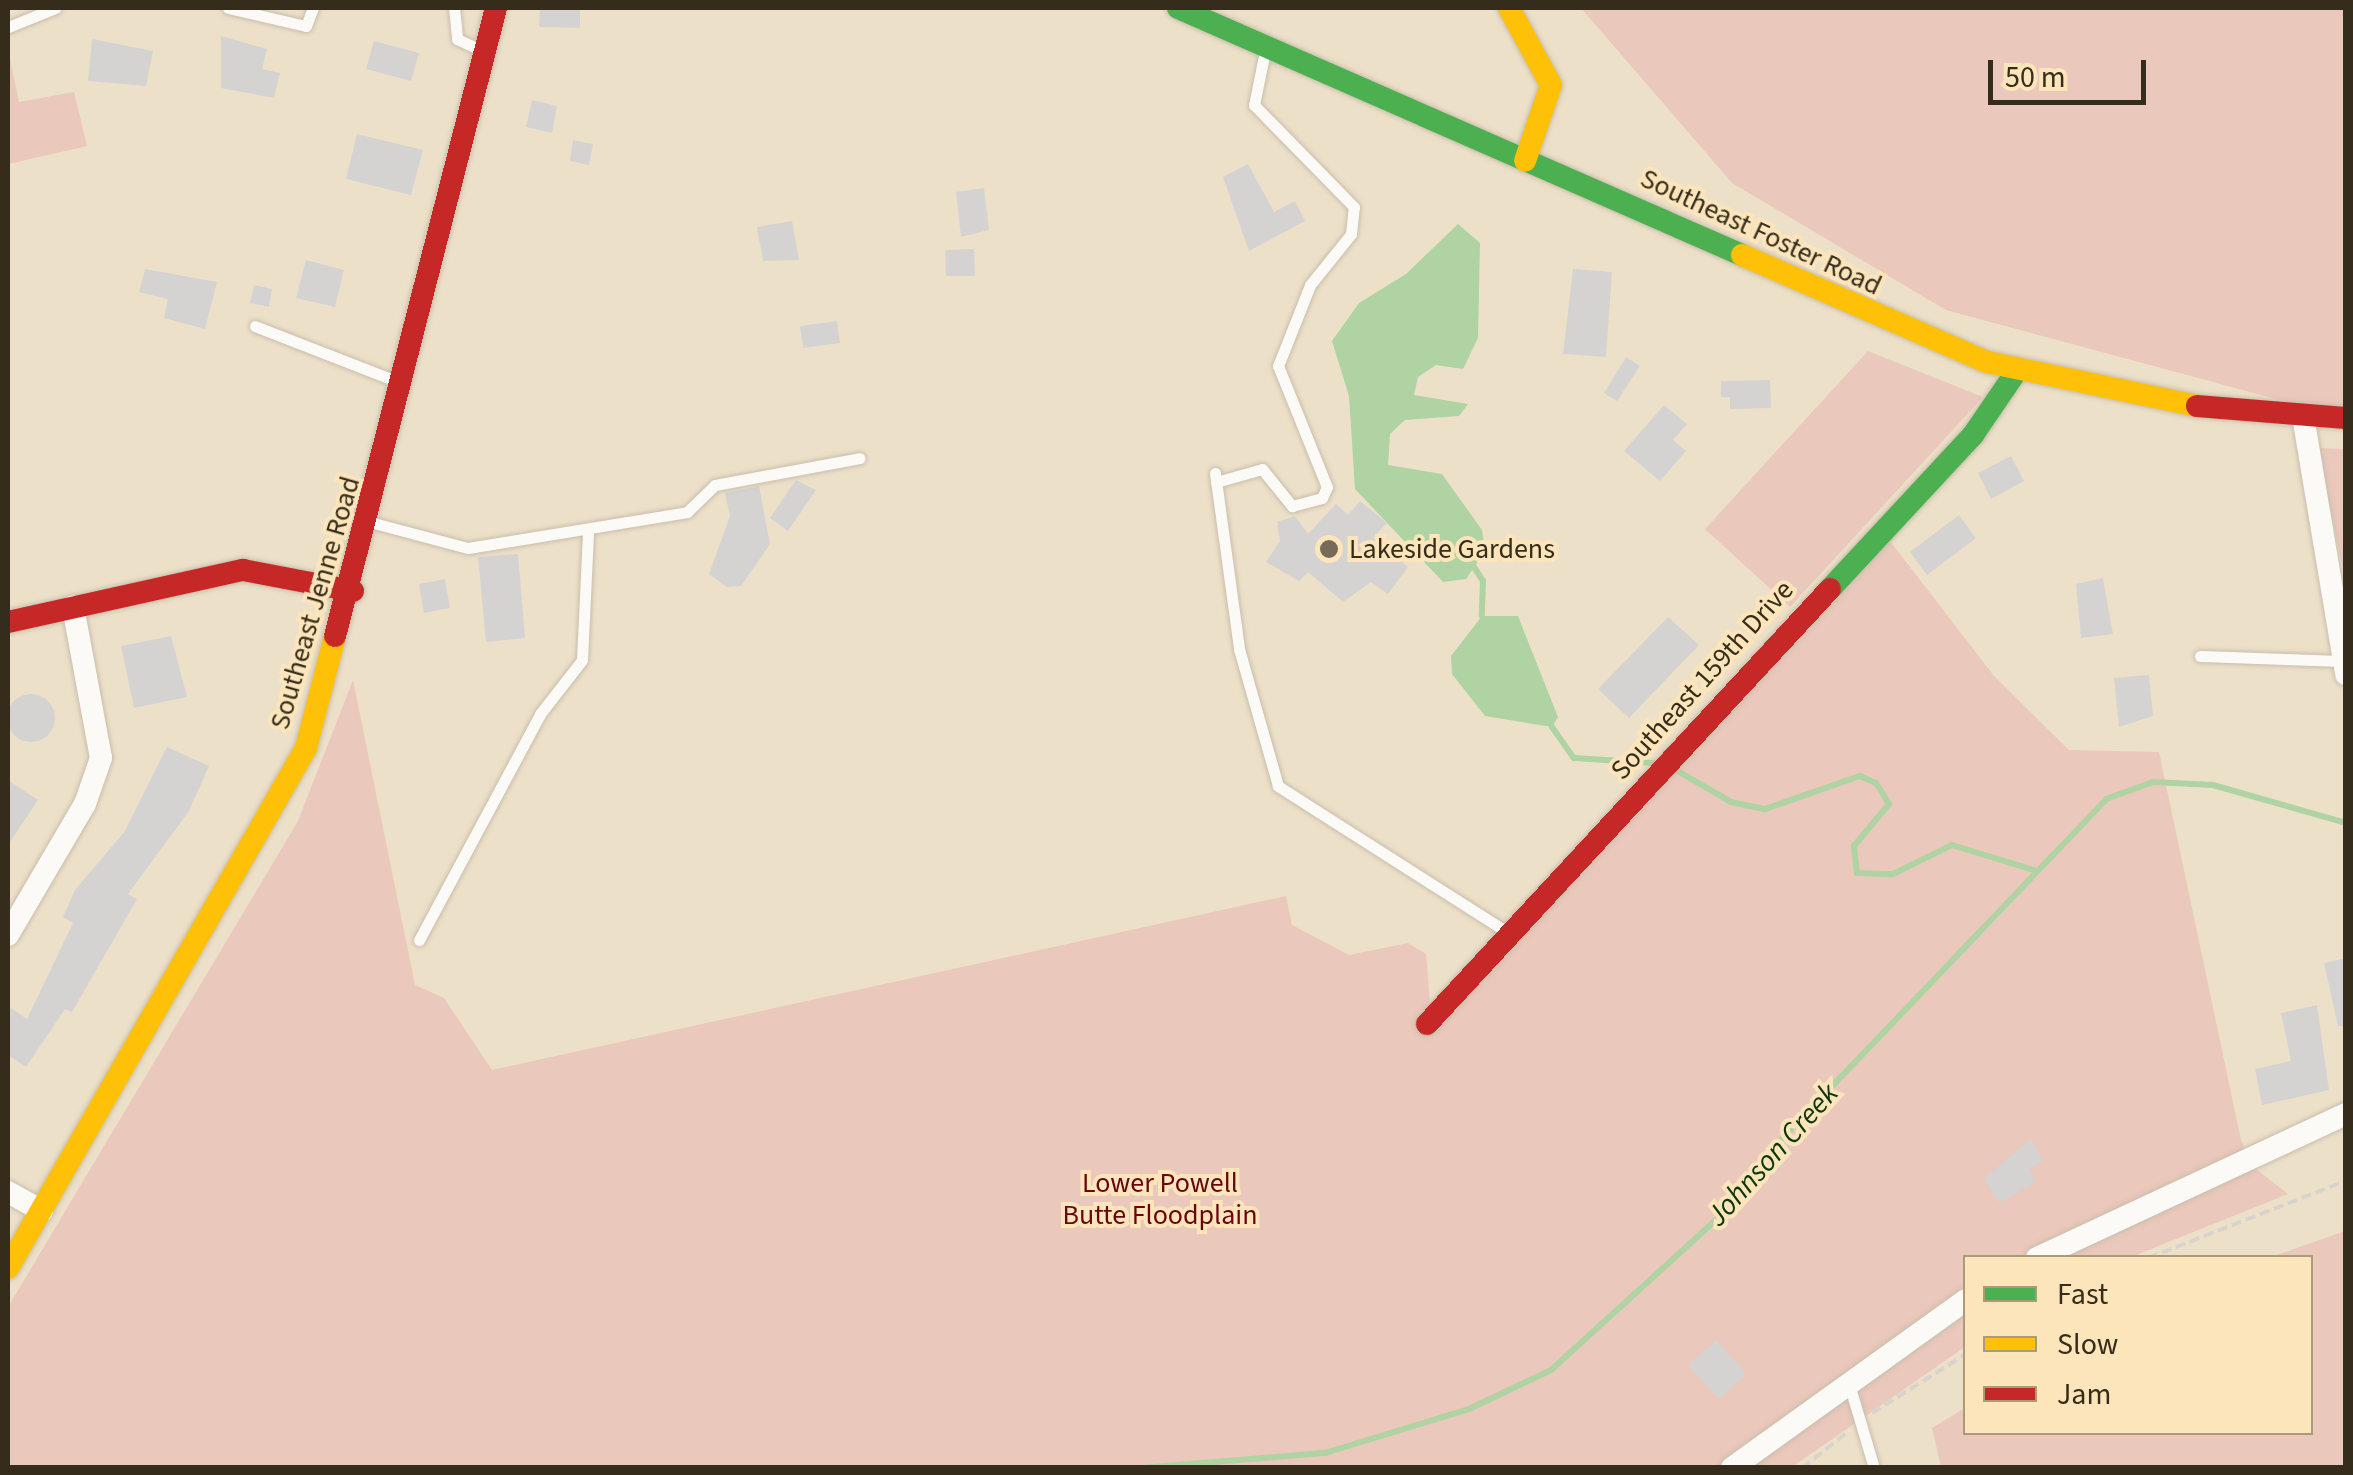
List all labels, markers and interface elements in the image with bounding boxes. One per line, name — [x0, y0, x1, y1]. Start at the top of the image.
scale bar — [1993, 40, 2150, 102]
text: 50 m — [2005, 56, 2066, 99]
street label: Southeast Foster Road — [1635, 161, 1887, 303]
street label: Southeast Jenne Road — [263, 473, 367, 733]
place label: Lakeside Gardens — [1349, 532, 1555, 566]
marker: Lakeside Gardens — [1318, 538, 1340, 560]
street label: Southeast 159th Drive — [1604, 573, 1800, 787]
water label: Johnson Creek — [1700, 1076, 1846, 1234]
park label: Lower Powell Butte Floodplain — [1062, 1166, 1258, 1232]
legend — [1963, 1255, 2313, 1435]
text: Fast — [2057, 1273, 2108, 1316]
text: Slow — [2057, 1323, 2118, 1366]
text: Jam — [2057, 1373, 2111, 1416]

